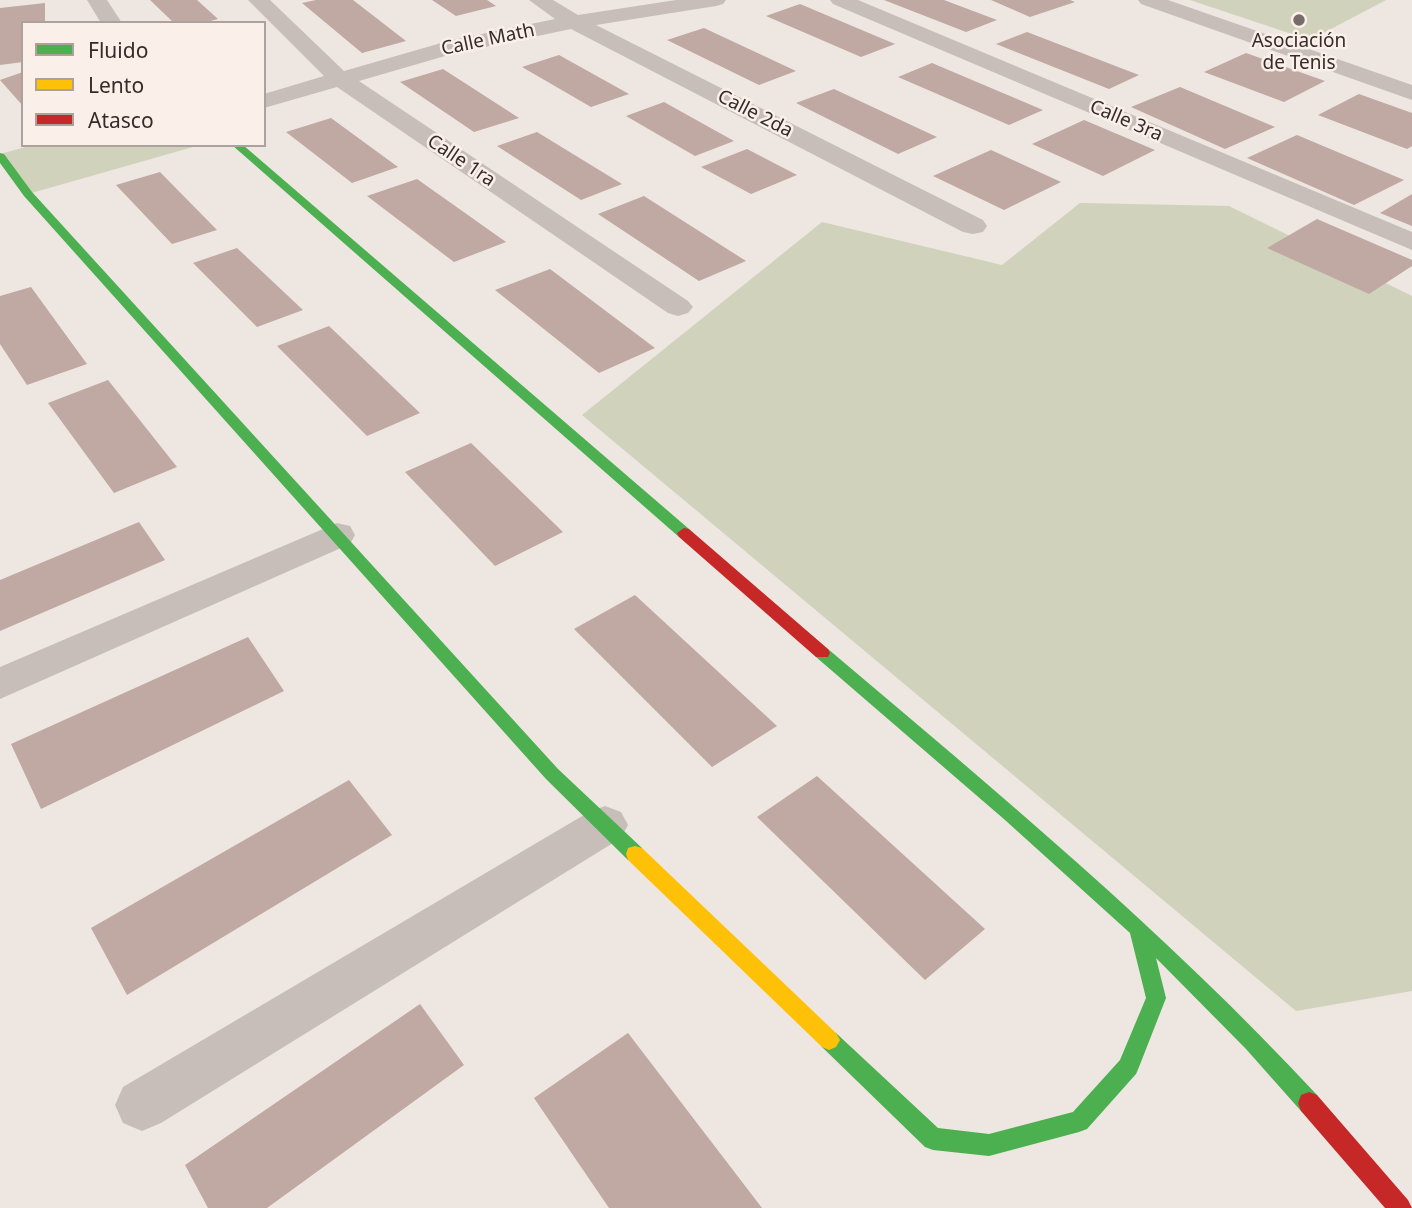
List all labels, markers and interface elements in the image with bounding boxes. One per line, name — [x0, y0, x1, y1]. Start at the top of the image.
marker: Asociación de Tenis — [1291, 12, 1307, 28]
street label: Calle Math — [439, 19, 537, 61]
legend — [21, 21, 266, 147]
place label: Asociación de Tenis — [1252, 31, 1346, 75]
text: Fluido — [88, 36, 148, 64]
text: Lento — [88, 71, 144, 99]
street label: Calle 2da — [714, 85, 796, 143]
street label: Calle 3ra — [1086, 95, 1166, 147]
text: Atasco — [88, 106, 154, 134]
street label: Calle 1ra — [423, 130, 499, 192]

